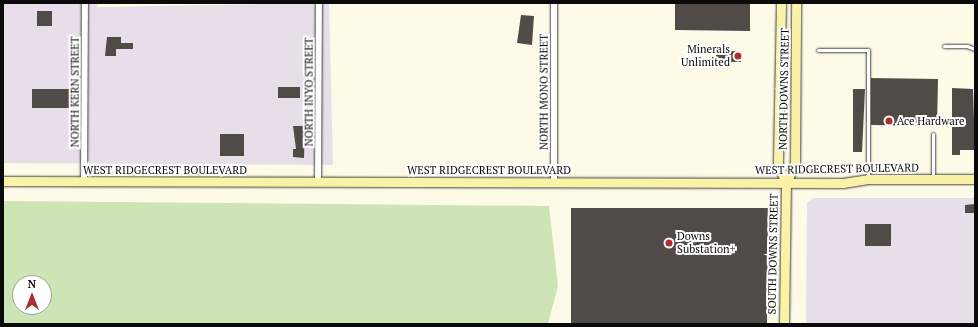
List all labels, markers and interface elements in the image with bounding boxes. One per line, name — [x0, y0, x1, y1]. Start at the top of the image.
street label: NORTH DOWNS STREET — [776, 28, 792, 150]
street label: NORTH MONO STREET — [537, 34, 551, 150]
street label: NORTH KERN STREET — [68, 37, 82, 147]
street label: NORTH INYO STREET — [302, 38, 316, 146]
place label: Minerals Unlimited — [681, 43, 730, 69]
marker: Minerals Unlimited — [733, 51, 743, 61]
place label: Ace Hardware — [897, 114, 964, 128]
marker: Ace Hardware — [884, 116, 894, 126]
street label: WEST RIDGECREST BOULEVARD — [755, 161, 919, 177]
street label: WEST RIDGECREST BOULEVARD — [83, 163, 247, 177]
street label: WEST RIDGECREST BOULEVARD — [407, 163, 571, 177]
street label: SOUTH DOWNS STREET — [765, 194, 781, 314]
place label: Downs Substation+ — [677, 230, 735, 256]
marker: Downs Substation+ — [664, 238, 674, 248]
north arrow — [12, 275, 52, 315]
text: N — [28, 277, 36, 291]

